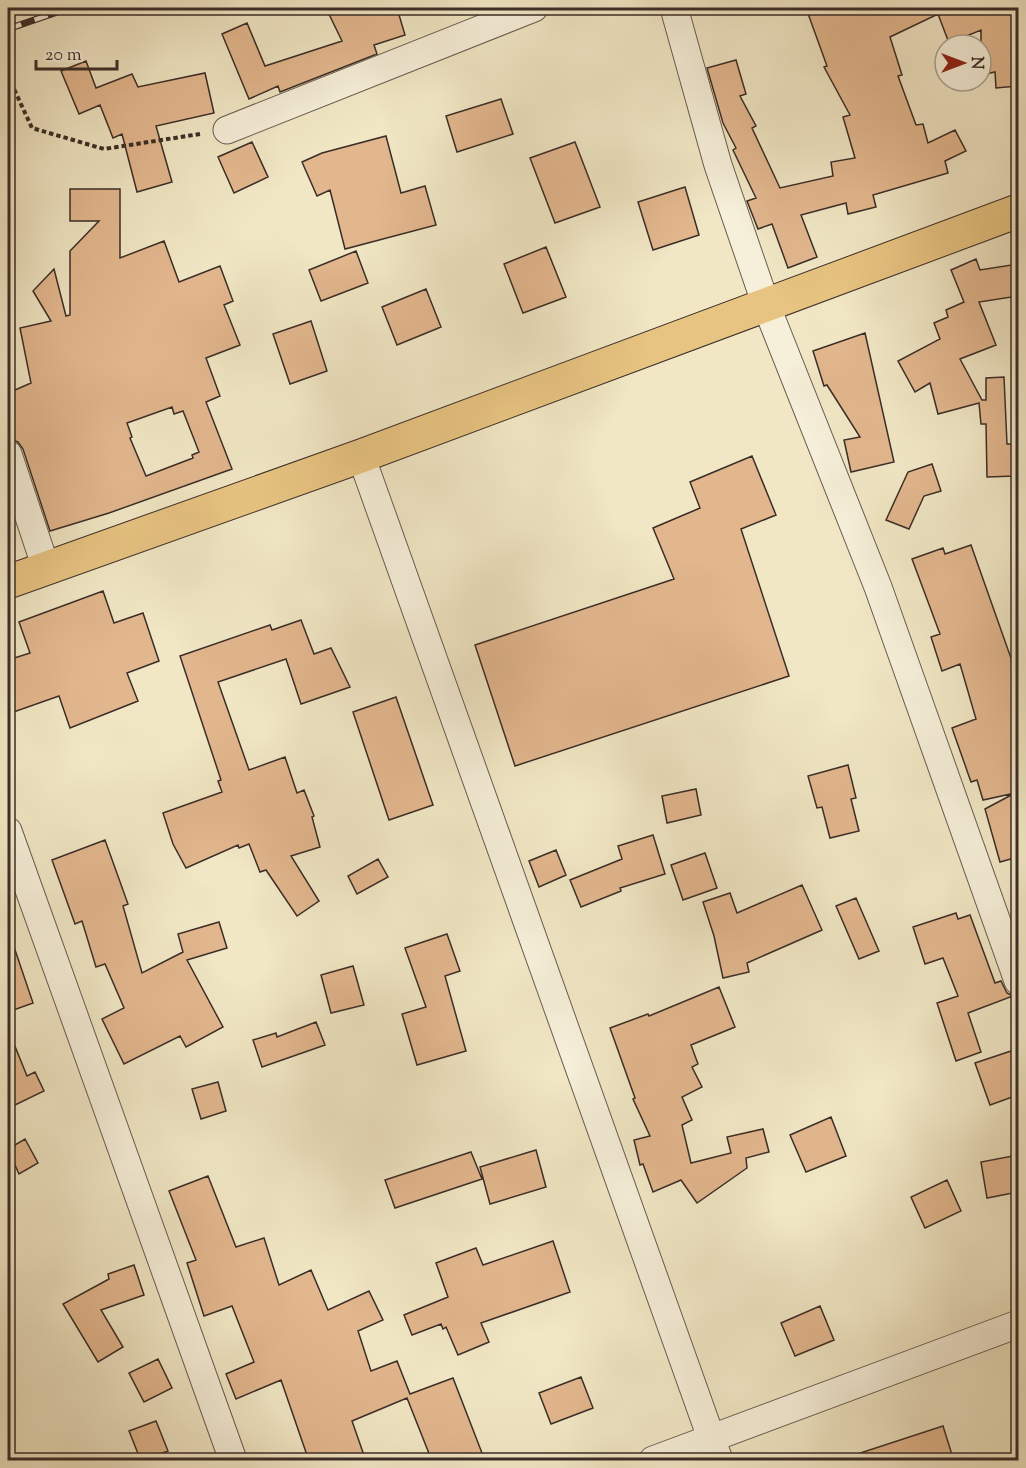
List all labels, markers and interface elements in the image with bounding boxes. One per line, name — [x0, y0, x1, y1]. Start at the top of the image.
scale bar — [36, 33, 117, 71]
north arrow — [933, 33, 993, 93]
text: 20 m — [45, 43, 82, 69]
text: N — [964, 57, 987, 70]

